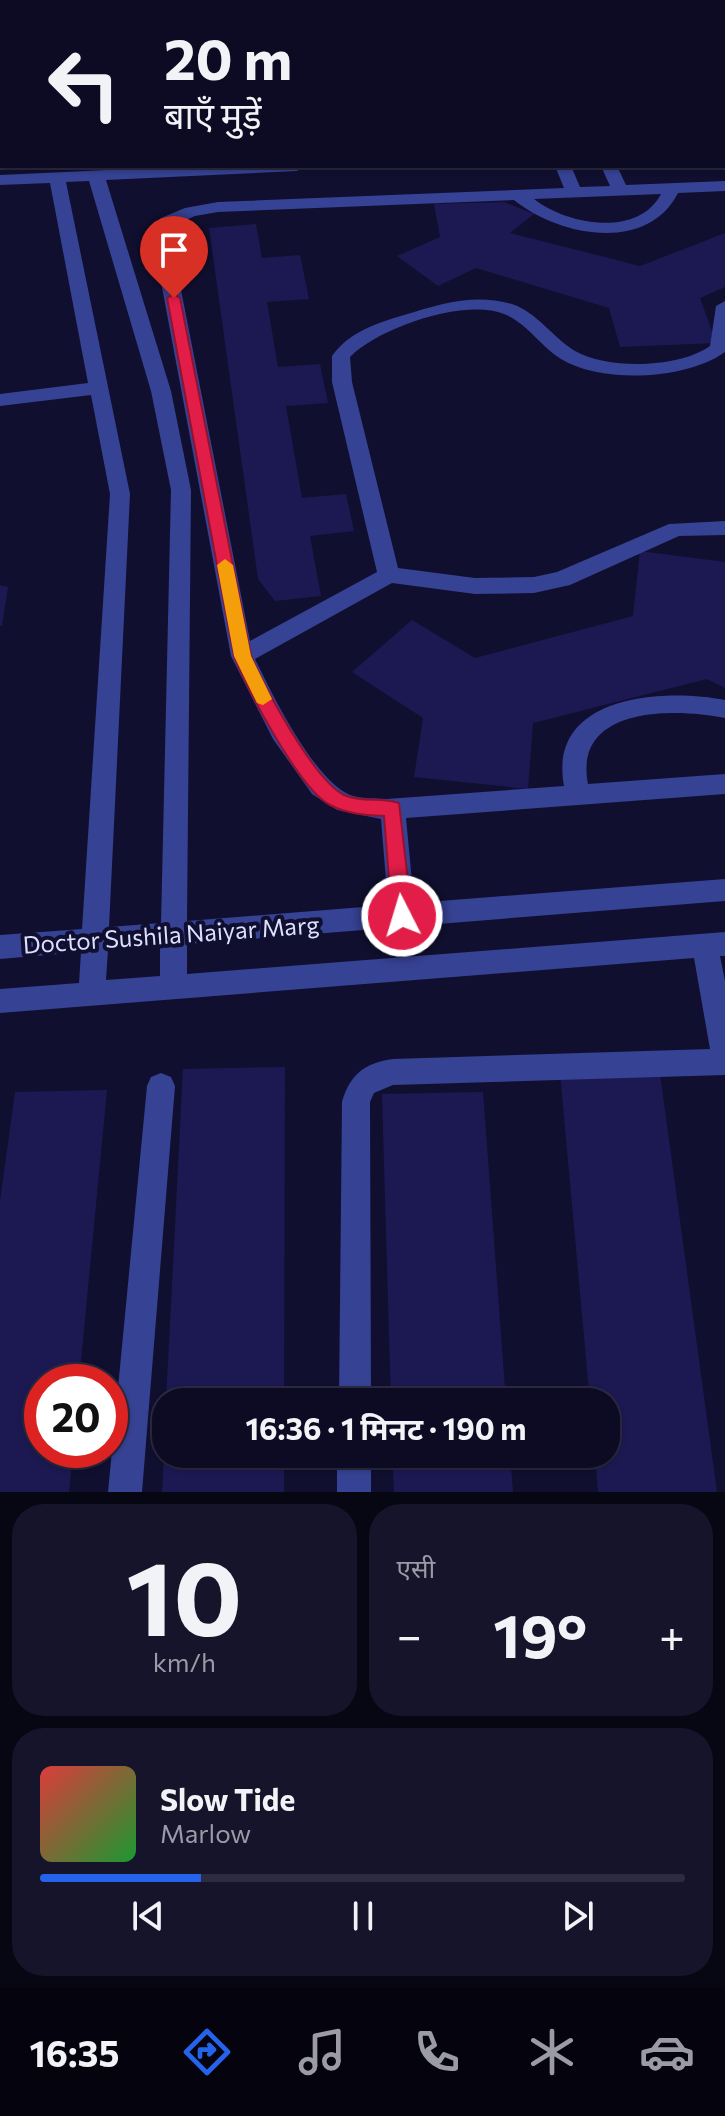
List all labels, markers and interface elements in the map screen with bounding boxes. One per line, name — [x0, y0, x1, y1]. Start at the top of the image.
text: 20 m — [164, 23, 292, 92]
icon: left — [32, 32, 136, 136]
text: बाएँ मुड़ें — [164, 92, 261, 136]
pin — [140, 216, 208, 298]
icon: arrive — [152, 228, 196, 272]
position arrow — [360, 874, 444, 958]
street label: Doctor Sushila Naiyar Marg — [22, 909, 320, 959]
speed limit sign: 20 — [24, 1364, 128, 1468]
text: 16:36 · 1 मिनट · 190 m — [246, 1409, 527, 1446]
text: 10 — [126, 1530, 242, 1657]
text: एसी — [397, 1552, 435, 1583]
text: 19° — [493, 1597, 587, 1670]
text: − — [397, 1607, 422, 1661]
text: + — [659, 1607, 685, 1661]
text: km/h — [153, 1646, 216, 1677]
text: Slow Tide — [160, 1780, 295, 1817]
text: Marlow — [160, 1817, 251, 1848]
icon: previous — [126, 1894, 170, 1938]
icon: pause — [341, 1894, 385, 1938]
icon: next — [556, 1894, 600, 1938]
icon: directions — [179, 2024, 235, 2080]
icon: music — [294, 2024, 350, 2080]
icon: phone — [409, 2024, 465, 2080]
icon: climate — [524, 2024, 580, 2080]
icon: car — [639, 2024, 695, 2080]
text: 16:35 — [30, 2030, 120, 2074]

